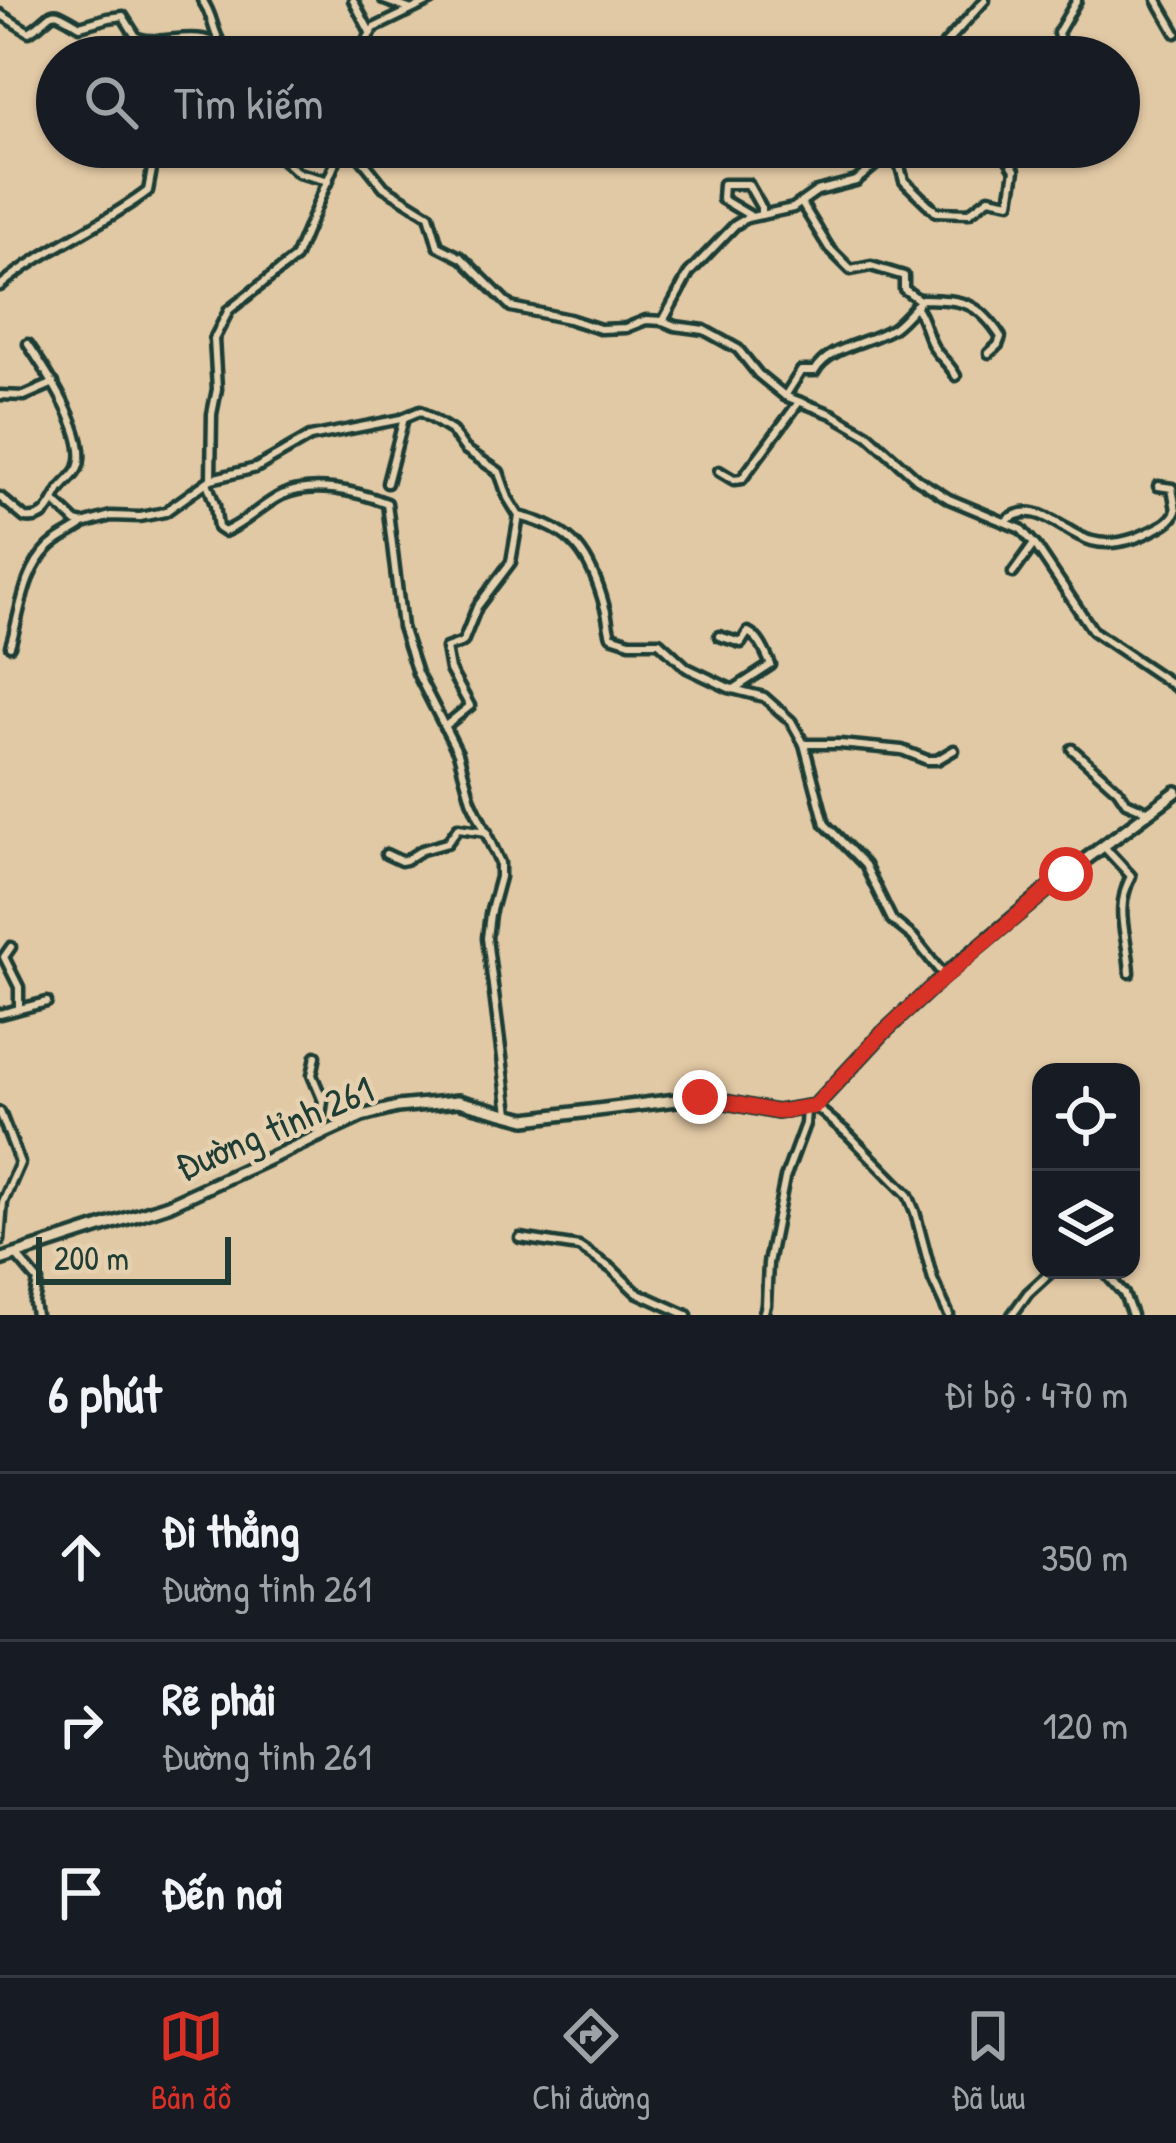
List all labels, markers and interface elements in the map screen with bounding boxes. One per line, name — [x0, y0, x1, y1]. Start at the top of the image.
search box — [36, 36, 1140, 168]
icon: search — [78, 69, 144, 135]
text: Tìm kiếm — [174, 72, 323, 133]
route start — [1039, 847, 1093, 901]
street label: Đường tỉnh 261 — [167, 1062, 381, 1192]
map controls — [1032, 1063, 1140, 1279]
button: locate — [1032, 1063, 1140, 1171]
route end — [673, 1070, 727, 1124]
button: layers — [1032, 1171, 1140, 1279]
scale bar — [36, 1231, 231, 1284]
text: 200 m — [54, 1236, 129, 1280]
text: 6 phút — [48, 1359, 161, 1428]
text: Đi bộ · 470 m — [944, 1367, 1128, 1420]
text: Đi thẳng — [162, 1500, 300, 1561]
icon: ahead — [48, 1524, 114, 1590]
text: 350 m — [1041, 1530, 1128, 1583]
text: Đường tỉnh 261 — [162, 1561, 372, 1614]
text: Rẽ phải — [162, 1668, 277, 1729]
icon: right — [48, 1692, 114, 1758]
text: 120 m — [1043, 1698, 1128, 1751]
text: Đường tỉnh 261 — [162, 1729, 372, 1782]
icon: arrive — [48, 1860, 114, 1926]
text: Đến nơi — [162, 1862, 284, 1923]
tab: Bản đồ — [151, 2003, 231, 2119]
tab: Chỉ đường — [532, 2003, 650, 2119]
tab: Đã lưu — [951, 2003, 1025, 2119]

